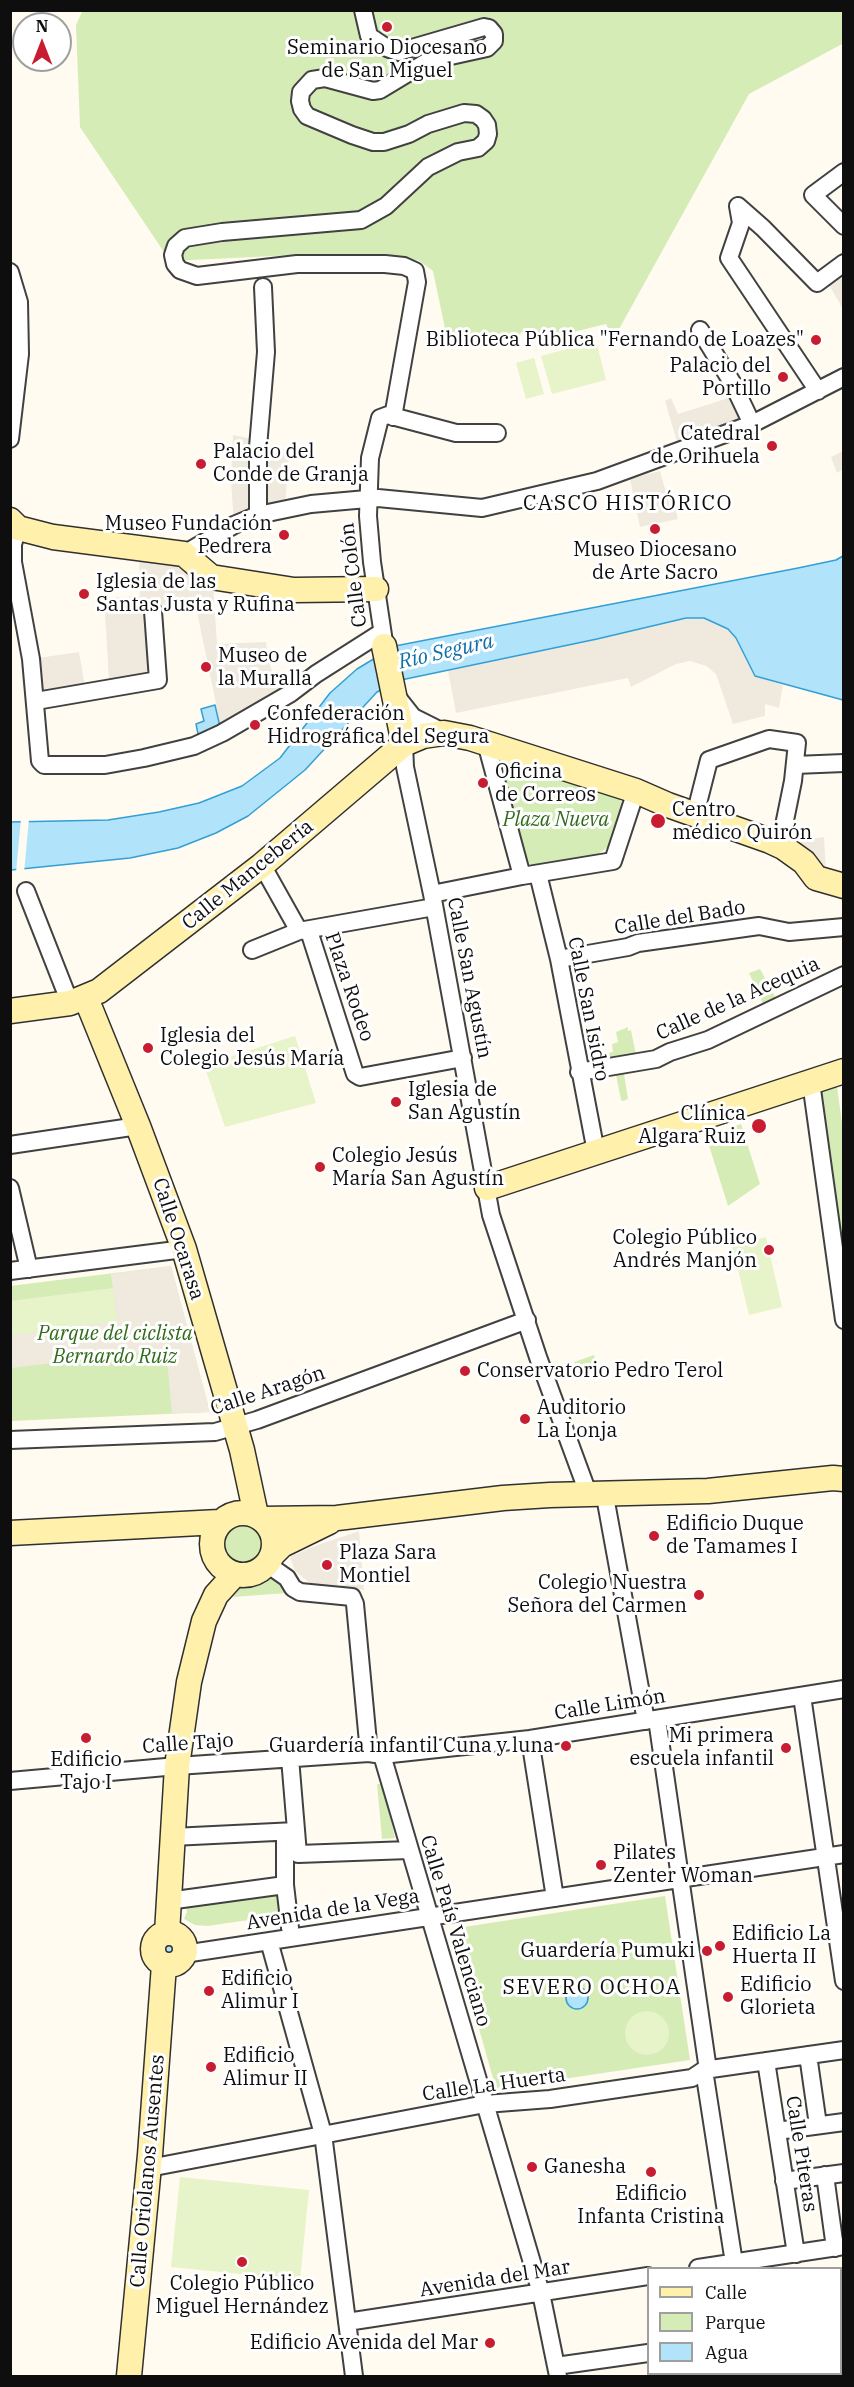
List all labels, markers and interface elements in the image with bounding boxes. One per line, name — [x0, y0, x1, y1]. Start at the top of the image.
north arrow — [12, 12, 72, 72]
text: N — [36, 16, 48, 36]
marker: Seminario Diocesano de San Miguel — [380, 20, 394, 34]
place label: Seminario Diocesano de San Miguel — [287, 36, 487, 83]
place label: Biblioteca Pública "Fernando de Loazes" — [426, 328, 804, 352]
marker: Biblioteca Pública "Fernando de Loazes" — [809, 333, 823, 347]
place label: Palacio del Portillo — [670, 354, 771, 401]
marker: Palacio del Portillo — [776, 370, 790, 384]
place label: Catedral de Orihuela — [651, 422, 760, 469]
marker: Catedral de Orihuela — [765, 439, 779, 453]
place label: Palacio del Conde de Granja — [213, 440, 369, 487]
marker: Palacio del Conde de Granja — [194, 457, 208, 471]
district label: CASCO HISTÓRICO — [523, 491, 733, 517]
place label: Museo Fundación Pedrera — [105, 512, 272, 559]
street label: Calle Colón — [336, 521, 372, 629]
marker: Museo Diocesano de Arte Sacro — [648, 522, 662, 536]
marker: Museo Fundación Pedrera — [277, 528, 291, 542]
place label: Museo Diocesano de Arte Sacro — [573, 538, 737, 585]
place label: Iglesia de las Santas Justa y Rufina — [96, 570, 295, 617]
marker: Iglesia de las Santas Justa y Rufina — [77, 587, 91, 601]
water label: Río Segura — [396, 629, 496, 675]
place label: Museo de la Muralla — [218, 644, 312, 691]
marker: Museo de la Muralla — [199, 660, 213, 674]
place label: Confederación Hidrográfica del Segura — [267, 702, 489, 749]
marker: Confederación Hidrográfica del Segura — [248, 718, 262, 732]
place label: Oficina de Correos — [495, 760, 596, 807]
marker: Oficina de Correos — [476, 776, 490, 790]
place label: Centro médico Quirón — [672, 798, 812, 845]
park label: Plaza Nueva — [503, 808, 609, 832]
marker: Centro médico Quirón — [649, 812, 667, 830]
street label: Calle Mancebería — [177, 815, 319, 935]
street label: Calle San Agustín — [442, 895, 496, 1061]
street label: Calle del Bado — [613, 896, 747, 940]
street label: Plaza Rodeo — [319, 929, 379, 1045]
street label: Calle San Isidro — [562, 935, 614, 1083]
street label: Calle de la Acequia — [653, 952, 823, 1046]
place label: Iglesia del Colegio Jesús María — [160, 1024, 345, 1071]
marker: Iglesia del Colegio Jesús María — [141, 1041, 155, 1055]
place label: Iglesia de San Agustín — [408, 1078, 521, 1125]
marker: Iglesia de San Agustín — [389, 1095, 403, 1109]
place label: Clínica Algara Ruiz — [638, 1102, 746, 1149]
marker: Clínica Algara Ruiz — [750, 1117, 768, 1135]
place label: Colegio Jesús María San Agustín — [332, 1144, 504, 1191]
marker: Colegio Jesús María San Agustín — [313, 1160, 327, 1174]
street label: Calle Ocarasa — [147, 1175, 209, 1303]
place label: Colegio Público Andrés Manjón — [613, 1226, 757, 1273]
marker: Colegio Público Andrés Manjón — [762, 1243, 776, 1257]
park label: Parque del ciclista Bernardo Ruiz — [37, 1322, 193, 1369]
place label: Conservatorio Pedro Terol — [477, 1359, 723, 1383]
street label: Calle Aragón — [208, 1361, 328, 1421]
marker: Conservatorio Pedro Terol — [458, 1364, 472, 1378]
place label: Auditorio La Lonja — [537, 1396, 626, 1443]
marker: Auditorio La Lonja — [518, 1412, 532, 1426]
place label: Edificio Duque de Tamames I — [666, 1512, 804, 1559]
marker: Edificio Duque de Tamames I — [647, 1529, 661, 1543]
place label: Plaza Sara Montiel — [339, 1541, 437, 1588]
marker: Plaza Sara Montiel — [320, 1558, 334, 1572]
place label: Colegio Nuestra Señora del Carmen — [507, 1571, 687, 1618]
marker: Colegio Nuestra Señora del Carmen — [692, 1588, 706, 1602]
street label: Calle Limón — [553, 1684, 667, 1726]
place label: Mi primera escuela infantil — [630, 1724, 774, 1771]
street label: Calle Tajo — [141, 1729, 235, 1759]
marker: Edificio Tajo I — [79, 1731, 93, 1745]
place label: Guardería infantil Cuna y luna — [269, 1734, 554, 1758]
marker: Guardería infantil Cuna y luna — [559, 1739, 573, 1753]
marker: Mi primera escuela infantil — [779, 1741, 793, 1755]
place label: Edificio Tajo I — [50, 1748, 122, 1795]
street label: Calle País Valenciano — [414, 1832, 496, 2030]
place label: Pilates Zenter Woman — [613, 1841, 753, 1888]
marker: Pilates Zenter Woman — [594, 1858, 608, 1872]
street label: Avenida de la Vega — [245, 1884, 421, 1936]
place label: Edificio La Huerta II — [732, 1922, 831, 1969]
place label: Guardería Pumuki — [521, 1939, 695, 1963]
marker: Edificio La Huerta II — [713, 1939, 727, 1953]
marker: Guardería Pumuki — [700, 1944, 714, 1958]
place label: Edificio Alimur I — [221, 1967, 299, 2014]
place label: Edificio Glorieta — [740, 1973, 816, 2020]
district label: SEVERO OCHOA — [502, 1975, 682, 2001]
marker: Edificio Alimur I — [202, 1984, 216, 1998]
marker: Edificio Glorieta — [721, 1990, 735, 2004]
place label: Edificio Alimur II — [223, 2044, 308, 2091]
street label: Calle Oriolanos Ausentes — [126, 2054, 170, 2288]
marker: Edificio Alimur II — [204, 2060, 218, 2074]
street label: Calle La Huerta — [421, 2063, 567, 2107]
street label: Calle Piteras — [780, 2094, 822, 2214]
place label: Ganesha — [544, 2155, 626, 2179]
marker: Ganesha — [525, 2160, 539, 2174]
marker: Edificio Infanta Cristina — [644, 2165, 658, 2179]
place label: Edificio Infanta Cristina — [577, 2182, 725, 2229]
marker: Colegio Público Miguel Hernández — [235, 2255, 249, 2269]
street label: Avenida del Mar — [418, 2255, 572, 2303]
legend — [647, 2267, 842, 2375]
place label: Colegio Público Miguel Hernández — [155, 2272, 329, 2319]
text: Calle — [705, 2281, 747, 2304]
text: Parque — [705, 2311, 765, 2334]
place label: Edificio Avenida del Mar — [250, 2331, 478, 2355]
marker: Edificio Avenida del Mar — [483, 2336, 497, 2350]
text: Agua — [705, 2341, 748, 2364]

